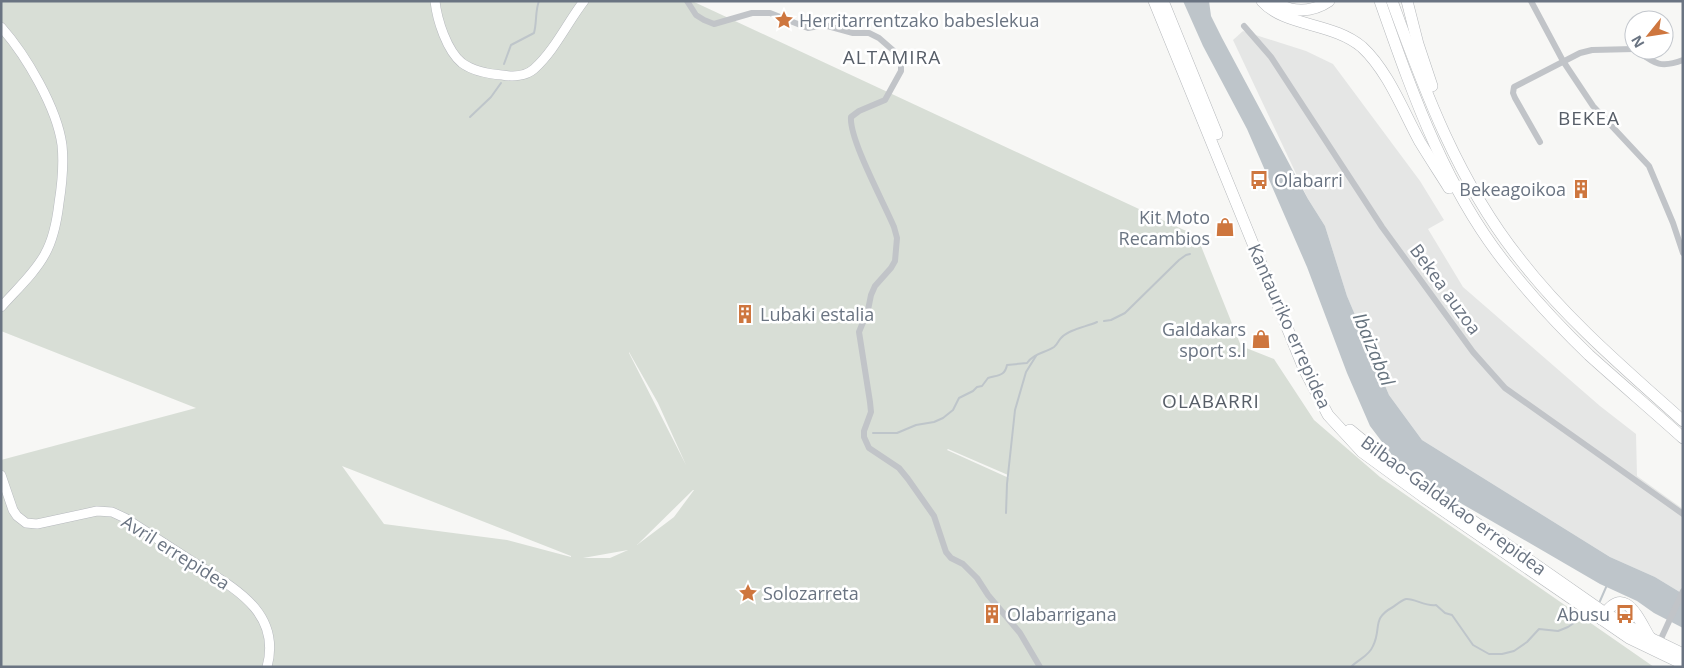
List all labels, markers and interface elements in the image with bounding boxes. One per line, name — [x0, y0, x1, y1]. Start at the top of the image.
place label: Herritarrentzako babeslekua — [799, 8, 1040, 32]
place icon: Herritarrentzako babeslekua — [773, 9, 795, 31]
north arrow — [1624, 10, 1674, 60]
text: N — [1626, 32, 1648, 51]
district label: ALTAMIRA — [843, 44, 941, 70]
district label: BEKEA — [1558, 105, 1620, 131]
place label: Olabarri — [1274, 168, 1343, 192]
bus stop icon: Olabarri — [1248, 169, 1270, 191]
place label: Bekeagoikoa — [1459, 177, 1566, 201]
building icon: Bekeagoikoa — [1570, 178, 1592, 200]
place label: Kit Moto Recambios — [1119, 205, 1210, 250]
shop icon: Kit Moto Recambios — [1214, 216, 1236, 238]
street label: Bekea auzoa — [1405, 239, 1487, 339]
street label: Kantauriko errepidea — [1243, 240, 1337, 412]
place label: Lubaki estalia — [760, 302, 874, 326]
building icon: Lubaki estalia — [734, 303, 756, 325]
water label: Ibaizabal — [1347, 308, 1402, 391]
place label: Galdakars sport s.l — [1162, 317, 1246, 362]
shop icon: Galdakars sport s.l — [1250, 328, 1272, 350]
district label: OLABARRI — [1162, 388, 1260, 414]
street label: Bilbao-Galdakao errepidea — [1357, 430, 1551, 580]
street label: Avril errepidea — [117, 509, 235, 595]
place label: Solozarreta — [763, 581, 859, 605]
place icon: Solozarreta — [737, 582, 759, 604]
place label: Olabarrigana — [1007, 602, 1117, 626]
place label: Abusu — [1557, 602, 1610, 626]
building icon: Olabarrigana — [981, 603, 1003, 625]
bus stop icon: Abusu — [1614, 603, 1636, 625]

